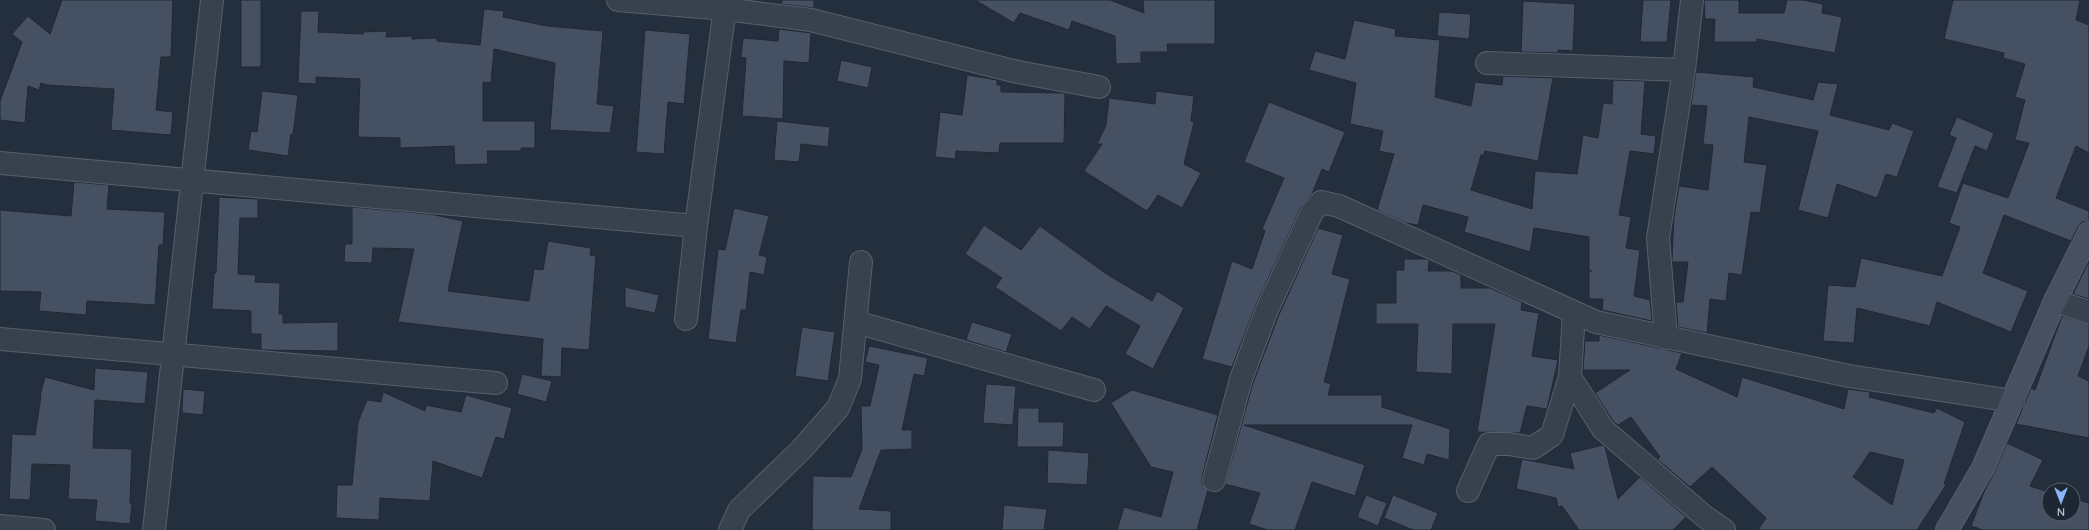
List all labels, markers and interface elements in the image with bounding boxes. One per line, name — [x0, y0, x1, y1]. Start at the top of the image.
north arrow — [2041, 482, 2081, 522]
text: N — [2057, 505, 2065, 519]

